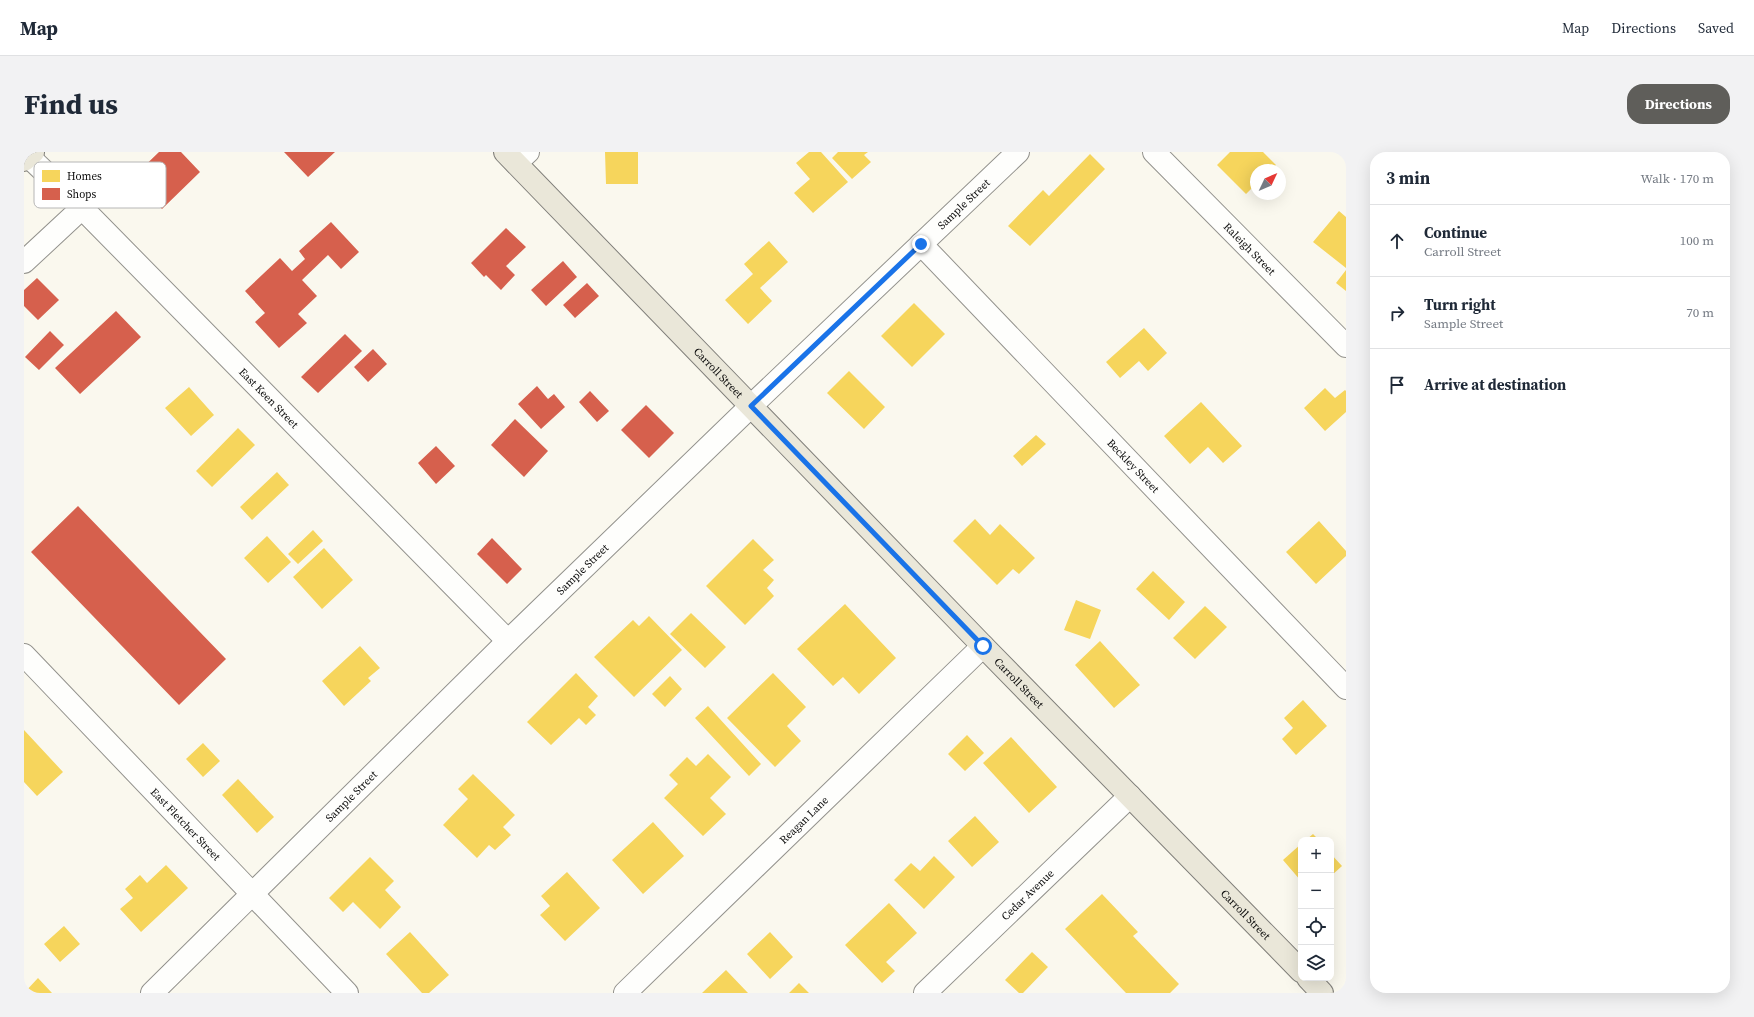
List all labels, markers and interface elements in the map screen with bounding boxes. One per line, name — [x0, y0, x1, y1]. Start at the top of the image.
text: Map — [20, 15, 58, 41]
text: Map — [1562, 18, 1589, 38]
text: Directions — [1611, 18, 1676, 38]
text: Saved — [1698, 18, 1734, 38]
button: Directions — [1627, 84, 1730, 124]
text: Find us — [24, 85, 118, 123]
legend — [34, 162, 166, 208]
north arrow — [1250, 164, 1286, 200]
text: 3 min — [1386, 166, 1430, 190]
text: Homes — [67, 169, 102, 184]
text: Walk · 170 m — [1641, 170, 1714, 187]
street label: Sample Street — [934, 175, 993, 232]
text: Shops — [67, 187, 96, 202]
street label: Raleigh Street — [1220, 219, 1279, 278]
text: Continue — [1424, 222, 1487, 243]
icon: ahead — [1386, 230, 1408, 252]
text: 100 m — [1680, 232, 1714, 249]
route end — [912, 235, 930, 253]
text: Carroll Street — [1424, 243, 1501, 260]
text: Turn right — [1424, 294, 1496, 315]
icon: right — [1386, 302, 1408, 324]
text: 70 m — [1686, 304, 1714, 321]
text: Sample Street — [1424, 315, 1503, 332]
street label: Carroll Street — [690, 344, 747, 402]
street label: East Keen Street — [236, 364, 302, 432]
icon: arrive — [1386, 374, 1408, 396]
text: Arrive at destination — [1424, 374, 1566, 395]
street label: Beckley Street — [1104, 436, 1163, 496]
street label: Sample Street — [553, 540, 612, 598]
route start — [974, 637, 992, 655]
street label: Carroll Street — [991, 654, 1048, 712]
street label: Sample Street — [322, 767, 381, 825]
street label: East Fletcher Street — [147, 785, 224, 864]
street label: Reagan Lane — [776, 792, 832, 847]
map controls — [1298, 837, 1334, 981]
button: + — [1298, 837, 1334, 873]
street label: Cedar Avenue — [998, 865, 1057, 923]
button: − — [1298, 873, 1334, 909]
street label: Carroll Street — [1217, 886, 1274, 943]
button: locate — [1298, 909, 1334, 945]
button: layers — [1298, 945, 1334, 981]

